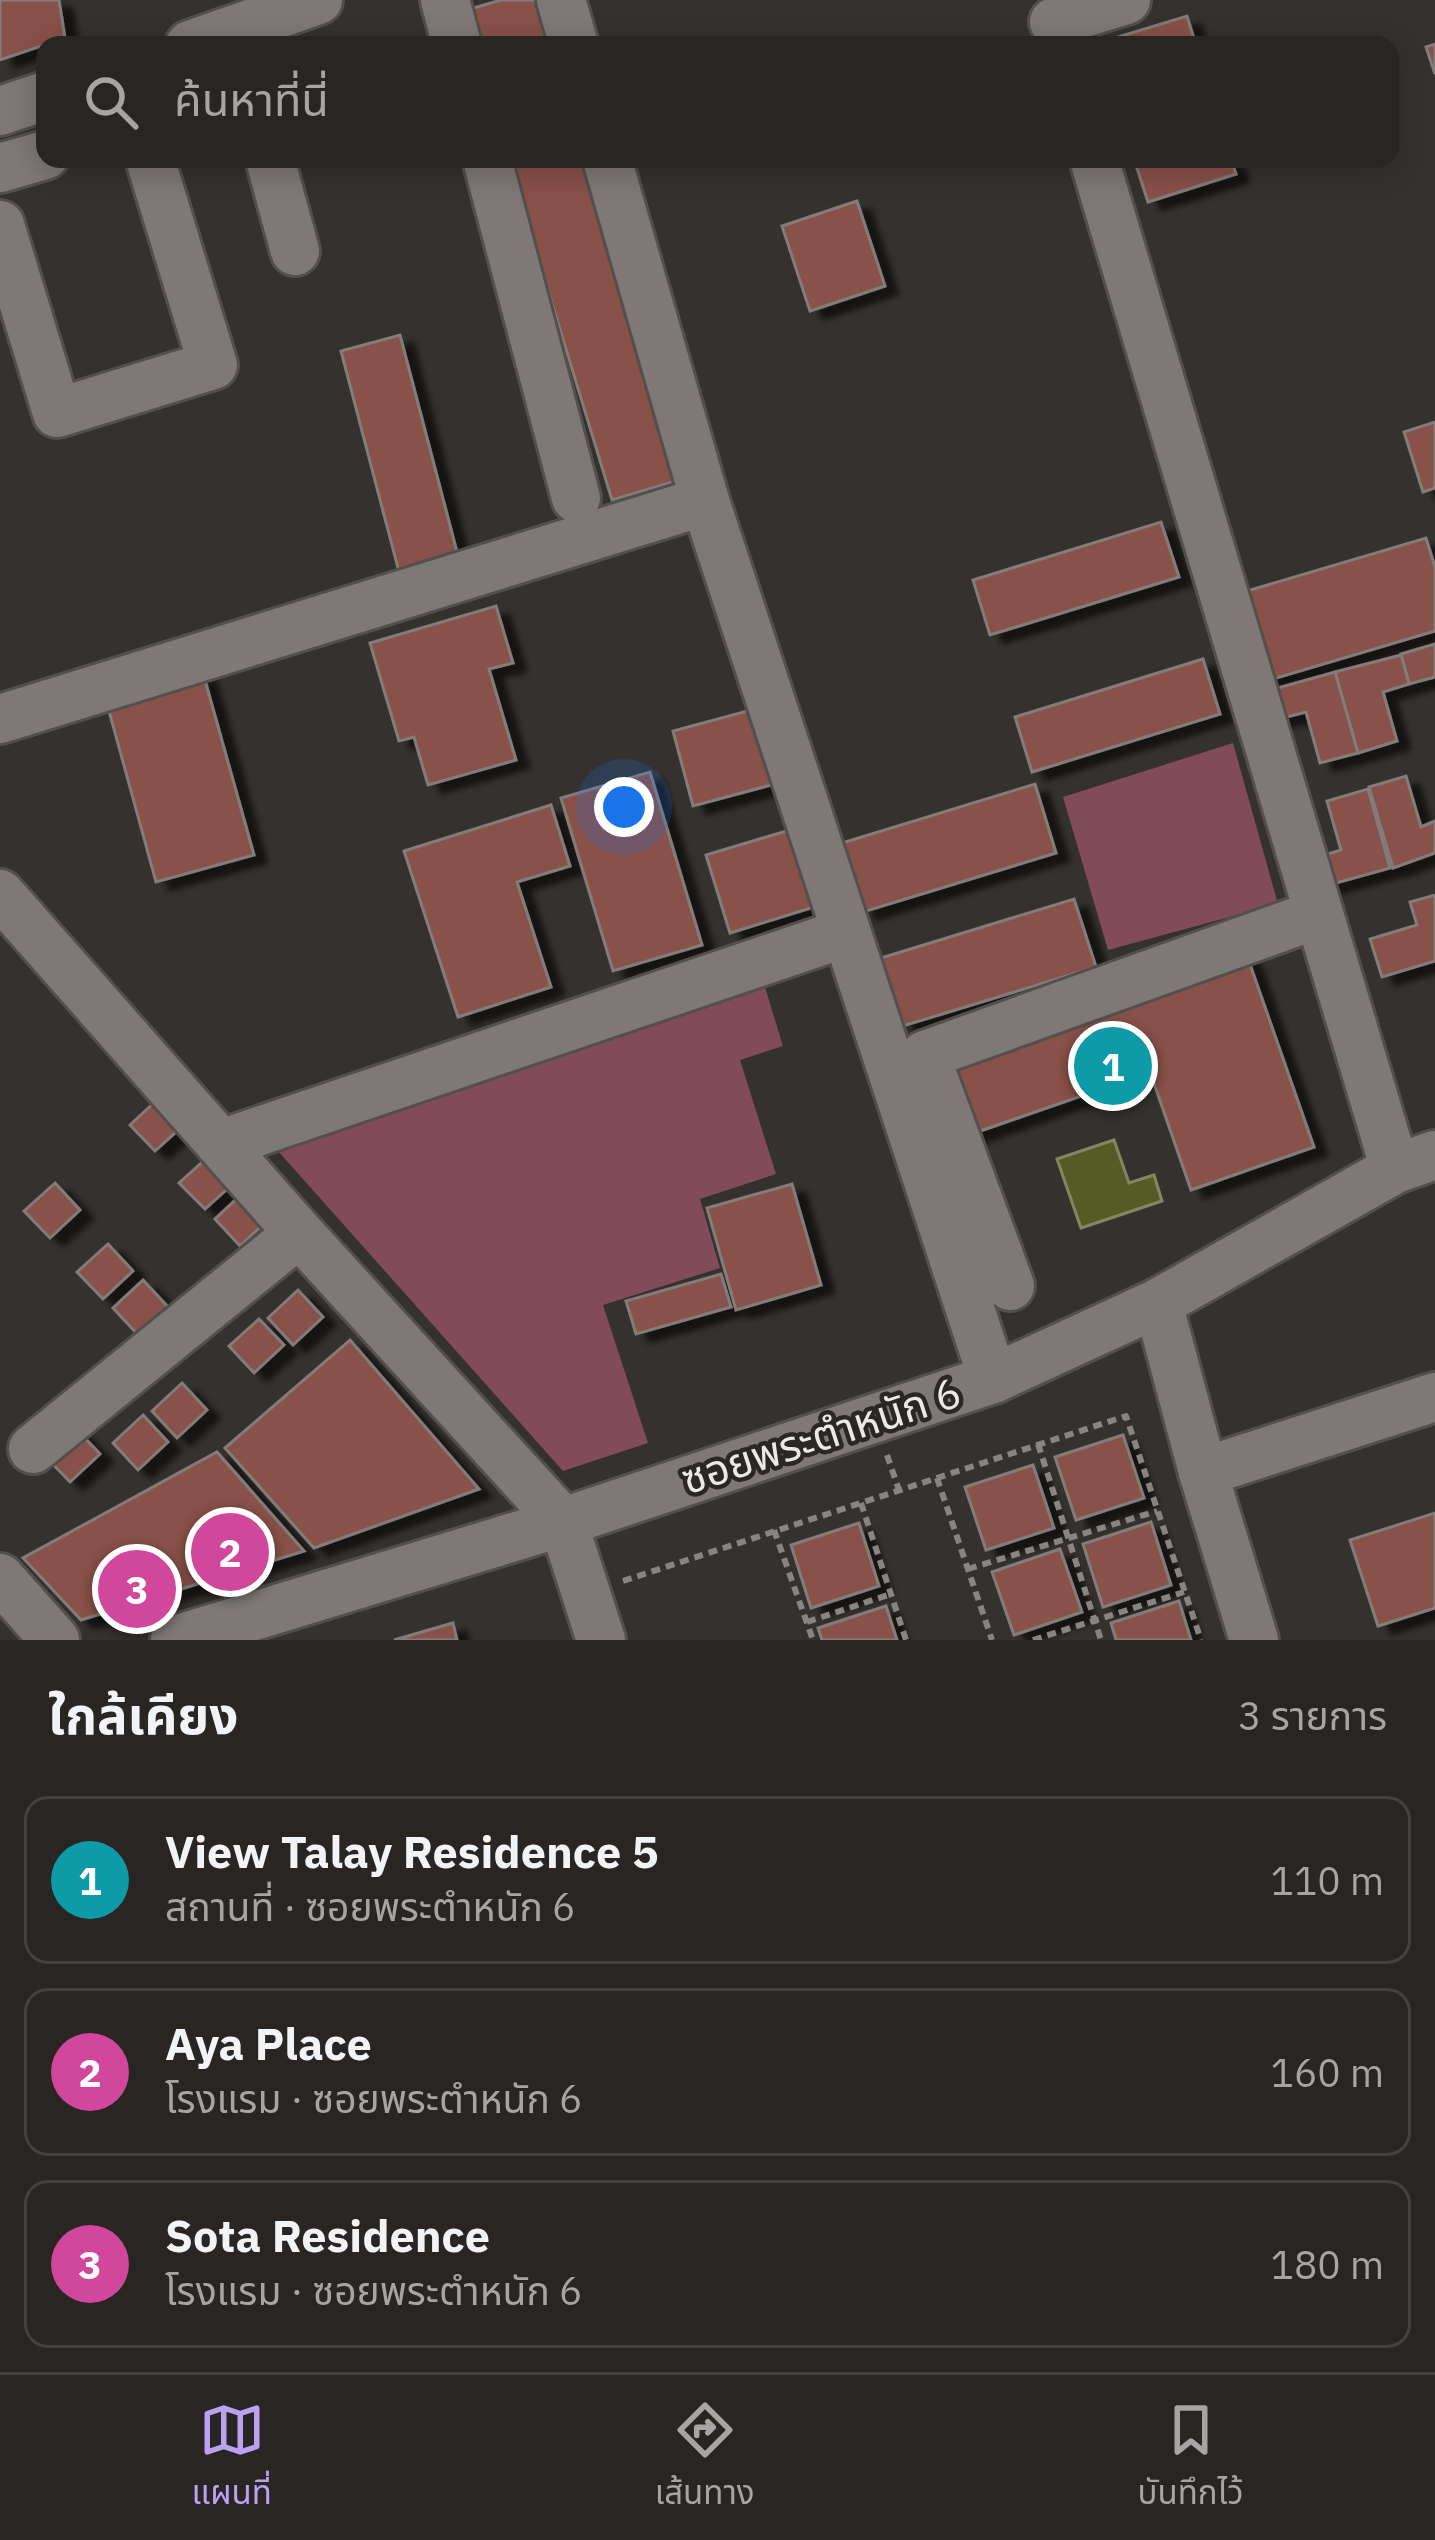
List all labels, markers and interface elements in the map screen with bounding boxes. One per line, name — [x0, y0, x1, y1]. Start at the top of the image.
search box — [36, 36, 1399, 168]
icon: search — [78, 69, 144, 135]
text: ค้นหาที่นี่ — [174, 70, 329, 128]
your location — [594, 777, 654, 837]
pin: 1 — [1074, 1021, 1152, 1111]
street label: ซอยพระตำหนัก 6 — [674, 1364, 968, 1506]
pin: 2 — [191, 1507, 269, 1597]
pin: 3 — [98, 1544, 176, 1634]
text: ใกล้เคียง — [48, 1682, 238, 1748]
text: 3 รายการ — [1238, 1690, 1387, 1741]
text: View Talay Residence 5 — [165, 1822, 659, 1880]
text: 1 — [78, 1855, 102, 1906]
text: 110 m — [1271, 1855, 1384, 1906]
text: สถานที่ · ซอยพระตำหนัก 6 — [165, 1881, 575, 1932]
text: Aya Place — [165, 2014, 372, 2072]
text: 2 — [78, 2047, 102, 2098]
text: 160 m — [1271, 2047, 1384, 2098]
text: โรงแรม · ซอยพระตำหนัก 6 — [165, 2073, 582, 2124]
text: Sota Residence — [165, 2206, 490, 2264]
text: 3 — [78, 2239, 102, 2290]
text: 180 m — [1271, 2239, 1384, 2290]
text: โรงแรม · ซอยพระตำหนัก 6 — [165, 2265, 582, 2316]
tab: แผนที่ — [191, 2397, 272, 2519]
tab: เส้นทาง — [655, 2397, 755, 2519]
tab: บันทึกไว้ — [1138, 2397, 1244, 2519]

